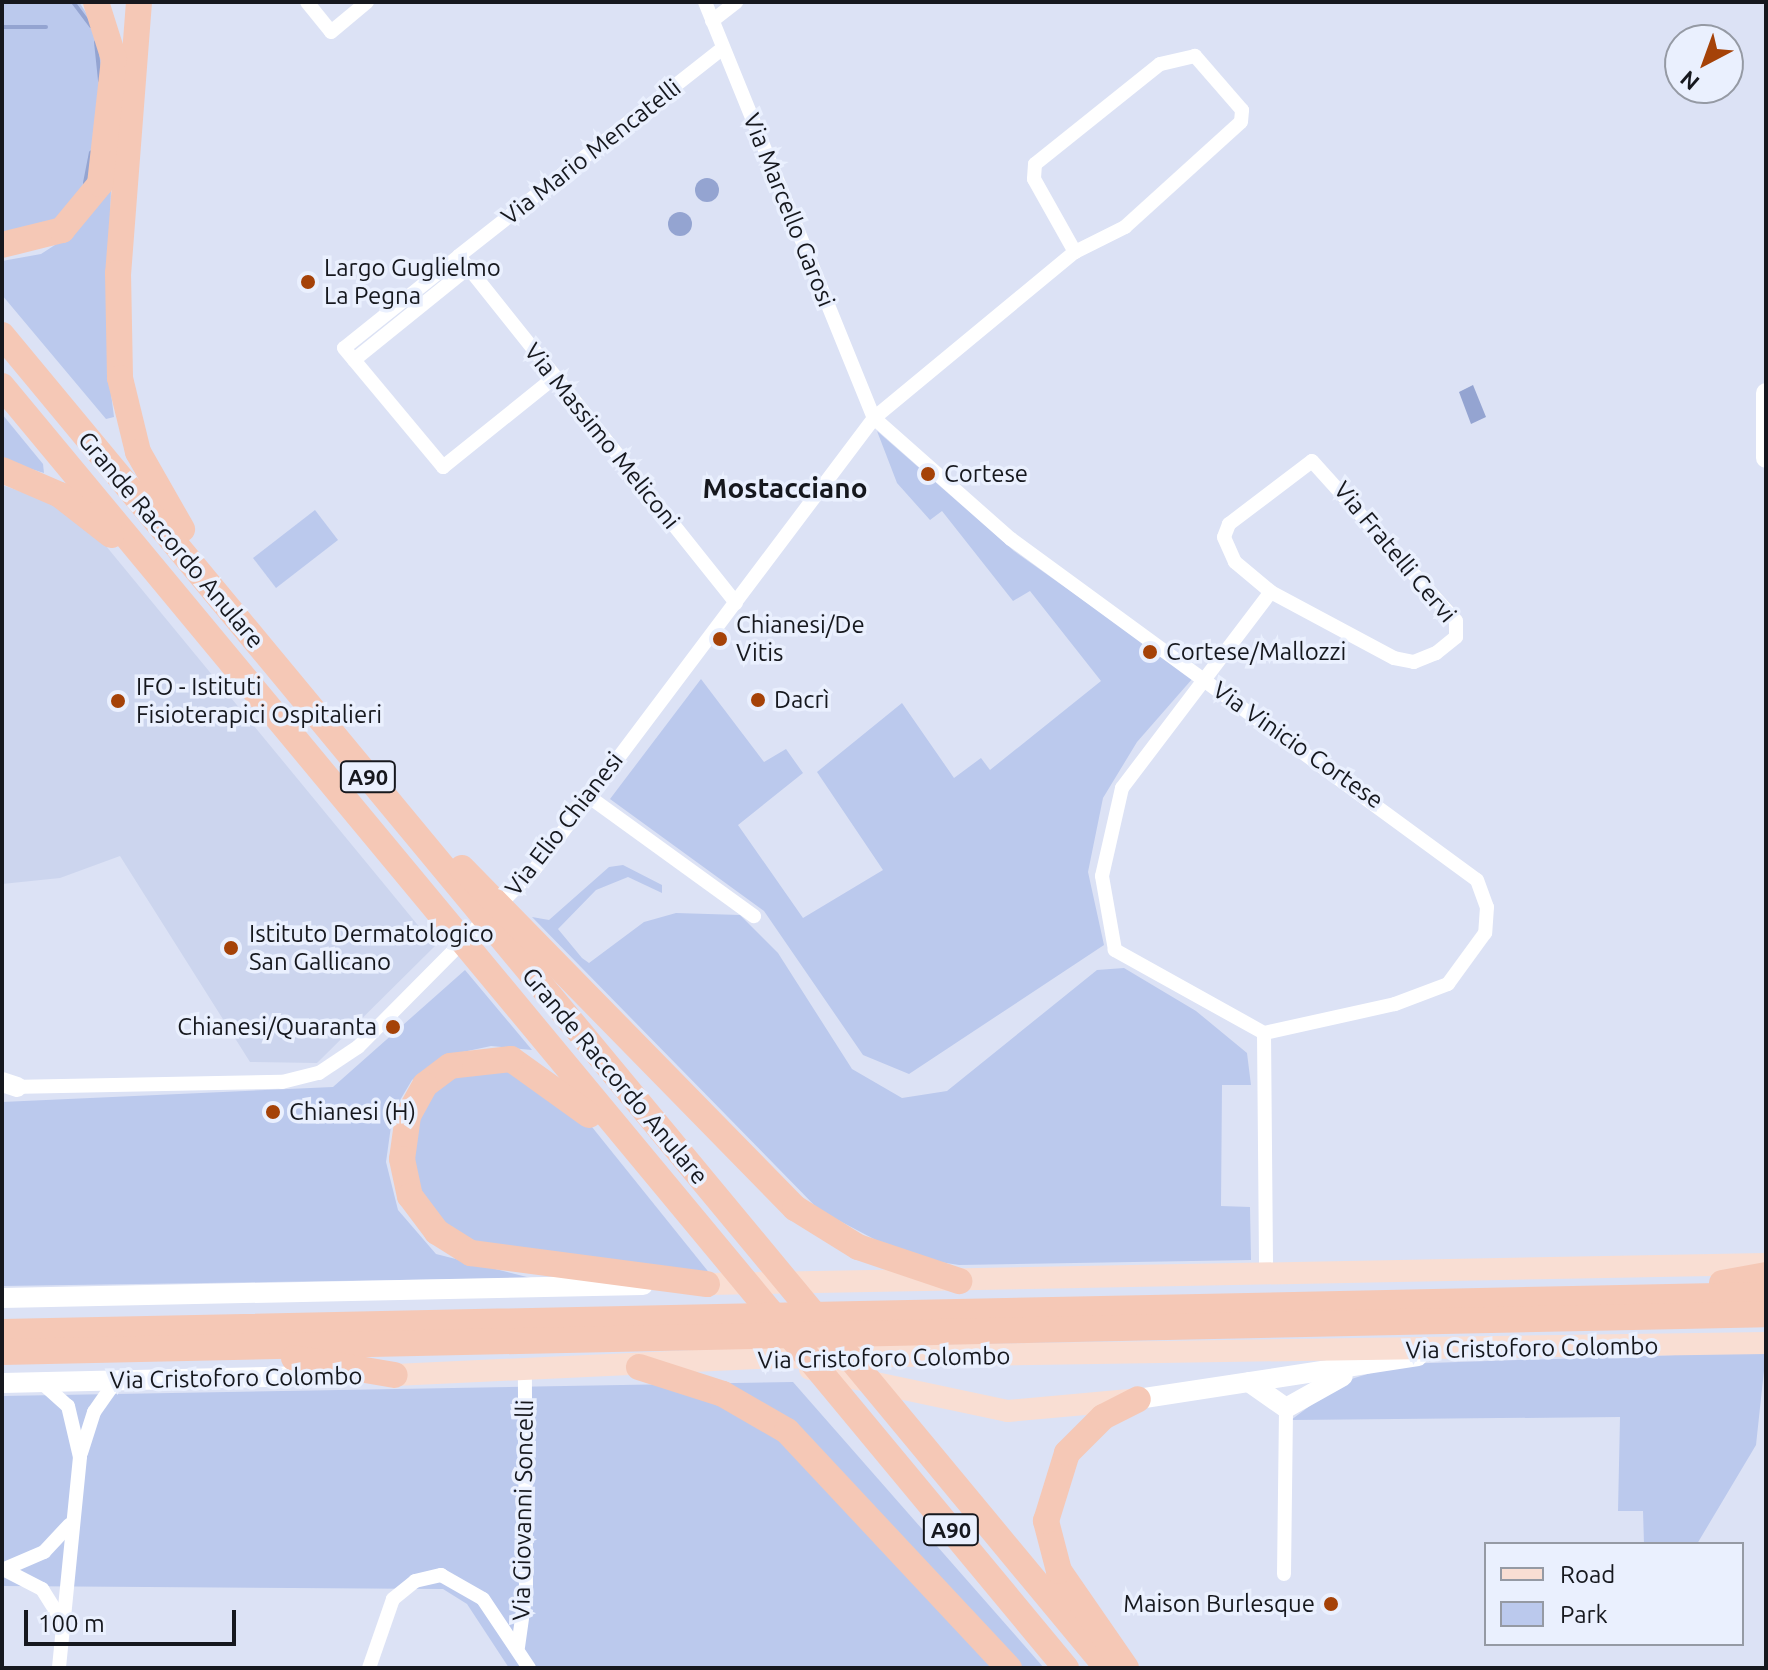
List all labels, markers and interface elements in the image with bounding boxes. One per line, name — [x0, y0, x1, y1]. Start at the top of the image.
north arrow — [1664, 24, 1744, 104]
text: N — [1675, 66, 1704, 96]
street label: Via Mario Mencatelli — [496, 73, 686, 231]
street label: Via Marcello Garosi — [737, 109, 841, 311]
place label: Largo Guglielmo La Pegna — [324, 254, 501, 310]
marker: Largo Guglielmo La Pegna — [299, 273, 317, 291]
street label: Via Massimo Meliconi — [518, 337, 686, 535]
street label: Grande Raccordo Anulare — [72, 426, 270, 654]
place label: Cortese — [944, 460, 1028, 488]
marker: Cortese — [919, 465, 937, 483]
district label: Mostacciano — [702, 471, 868, 505]
street label: Via Fratelli Cervi — [1328, 476, 1462, 628]
place label: Chianesi/De Vitis — [736, 611, 865, 667]
marker: Chianesi/De Vitis — [711, 630, 729, 648]
place label: Cortese/Mallozzi — [1166, 638, 1346, 666]
marker: Cortese/Mallozzi — [1141, 643, 1159, 661]
place label: IFO - Istituti Fisioterapici Ospitalieri — [136, 673, 382, 729]
street label: Via Vinicio Cortese — [1207, 675, 1389, 815]
place label: Dacrì — [774, 686, 829, 714]
marker: IFO - Istituti Fisioterapici Ospitalieri — [107, 690, 129, 712]
marker: Dacrì — [749, 691, 767, 709]
street label: Via Elio Chianesi — [499, 746, 629, 902]
road number: A90 — [338, 759, 398, 795]
place label: Istituto Dermatologico San Gallicano — [249, 920, 494, 976]
marker: Istituto Dermatologico San Gallicano — [220, 937, 242, 959]
street label: Grande Raccordo Anulare — [516, 962, 714, 1190]
place label: Chianesi/Quaranta — [177, 1013, 377, 1041]
marker: Chianesi/Quaranta — [384, 1018, 402, 1036]
place label: Chianesi (H) — [289, 1098, 416, 1126]
marker: Chianesi (H) — [264, 1103, 282, 1121]
street label: Via Cristoforo Colombo — [1405, 1331, 1659, 1365]
street label: Via Cristoforo Colombo — [757, 1341, 1011, 1375]
street label: Via Cristoforo Colombo — [109, 1361, 363, 1395]
street label: Via Giovanni Soncelli — [507, 1399, 539, 1621]
road number: A90 — [921, 1512, 981, 1548]
legend — [1484, 1542, 1744, 1646]
text: Road — [1560, 1561, 1615, 1588]
place label: Maison Burlesque — [1123, 1590, 1315, 1618]
scale bar — [28, 1594, 240, 1644]
marker: Maison Burlesque — [1322, 1595, 1340, 1613]
text: Park — [1560, 1601, 1608, 1628]
text: 100 m — [38, 1610, 105, 1637]

